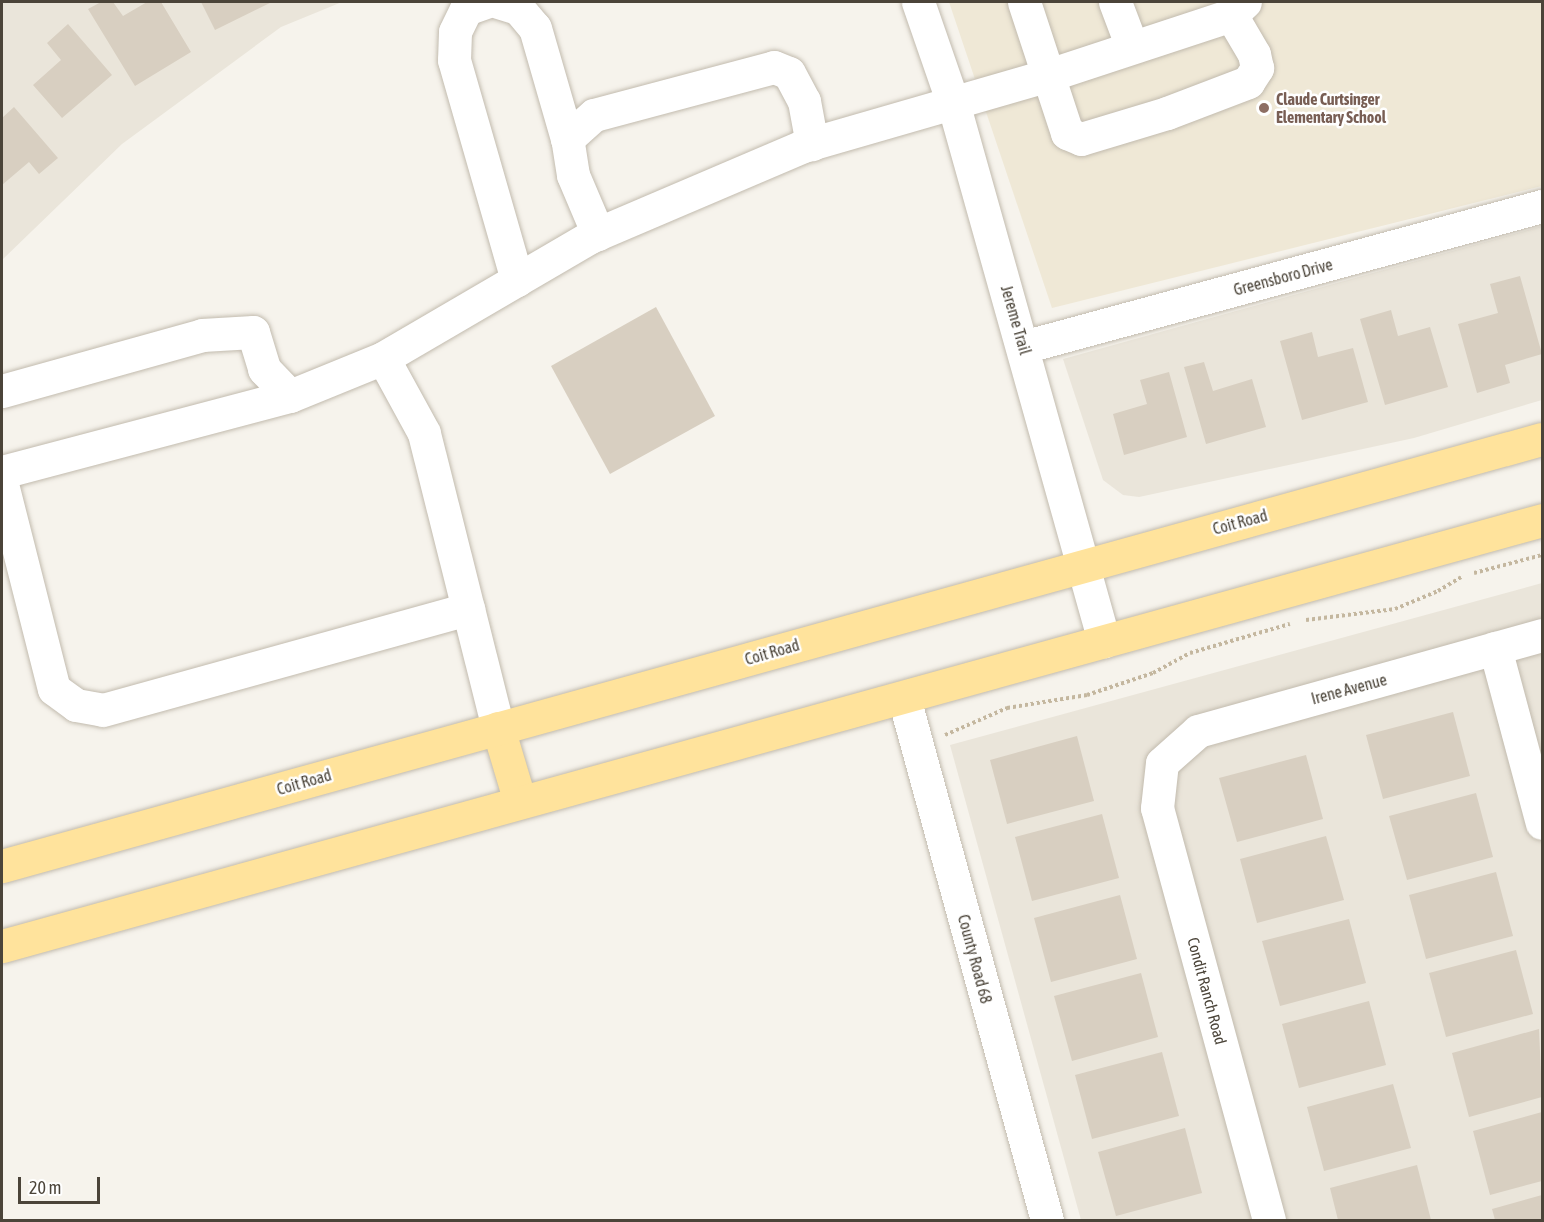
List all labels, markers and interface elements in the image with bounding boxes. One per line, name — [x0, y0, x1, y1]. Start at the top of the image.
place label: Claude Curtsinger Elementary School — [1276, 89, 1386, 127]
marker: Claude Curtsinger Elementary School — [1257, 101, 1271, 115]
street label: Greensboro Drive — [1231, 255, 1335, 299]
street label: Jereme Trail — [997, 283, 1035, 357]
street label: Coit Road — [1211, 506, 1269, 538]
street label: Coit Road — [743, 635, 801, 669]
street label: Irene Avenue — [1309, 670, 1389, 708]
street label: Coit Road — [275, 765, 333, 799]
street label: County Road 68 — [954, 912, 996, 1006]
street label: Condit Ranch Road — [1183, 935, 1231, 1047]
scale bar — [21, 1165, 104, 1203]
text: 20 m — [29, 1177, 61, 1198]

